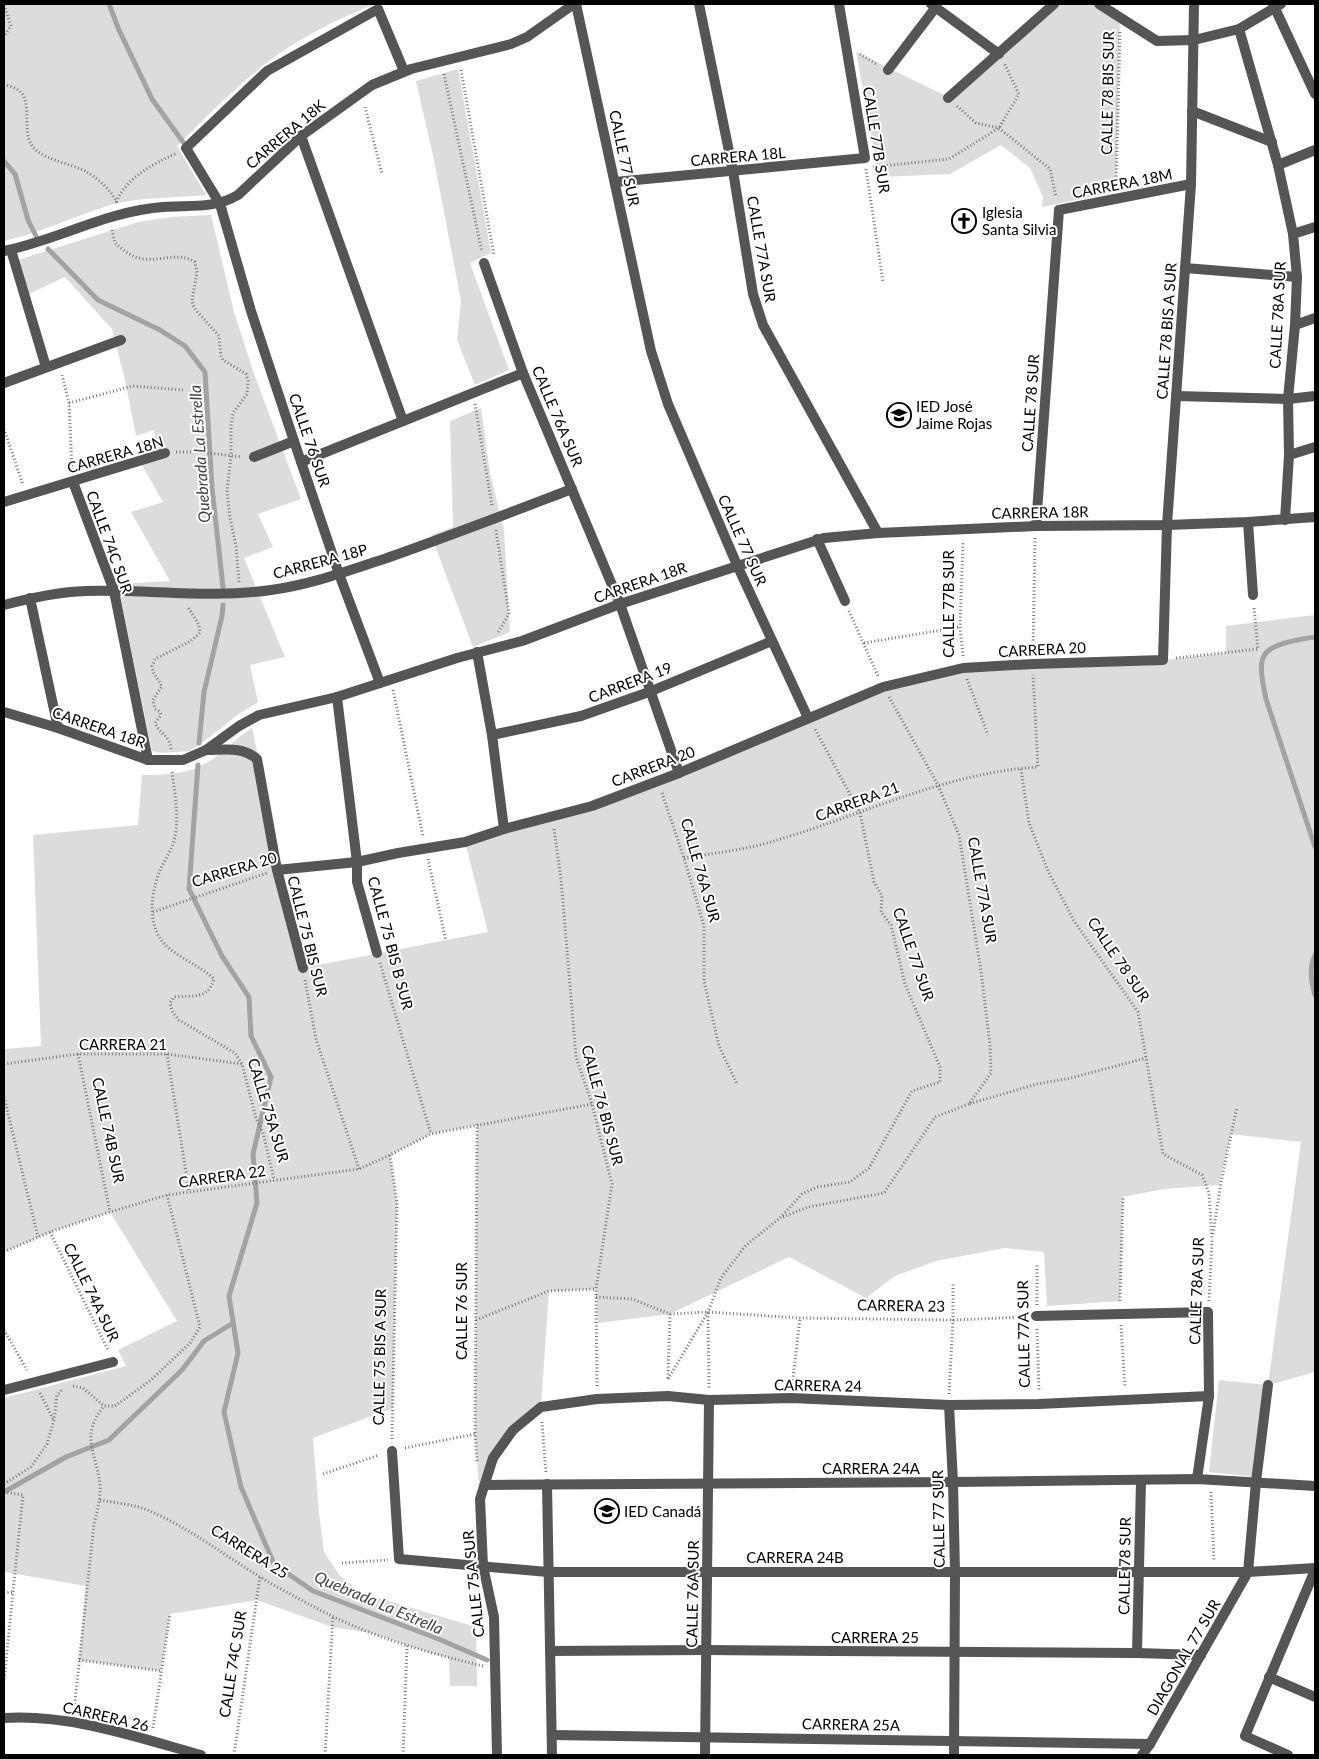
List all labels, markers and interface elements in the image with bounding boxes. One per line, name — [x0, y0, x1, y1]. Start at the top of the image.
street label: CALLE 78 BIS SUR — [1097, 30, 1117, 155]
street label: CALLE 77B SUR — [860, 85, 894, 195]
street label: CARRERA 18K — [242, 96, 328, 172]
street label: CALLE 77 SUR — [606, 108, 644, 208]
street label: CARRERA 18L — [690, 143, 787, 169]
street label: CARRERA 18M — [1070, 164, 1174, 202]
street label: CALLE 77A SUR — [744, 194, 780, 304]
place label: Iglesia Santa Silvia — [982, 203, 1056, 238]
church icon: Iglesia Santa Silvia — [951, 208, 977, 234]
street label: CALLE 78A SUR — [1265, 260, 1289, 369]
street label: CALLE 78 BIS A SUR — [1152, 262, 1180, 400]
street label: CALLE 78 SUR — [1018, 353, 1042, 452]
street label: CALLE 76A SUR — [529, 363, 588, 470]
water label: Quebrada La Estrella — [185, 384, 213, 524]
street label: CALLE 76 SUR — [286, 391, 335, 490]
place label: IED José Jaime Rojas — [916, 397, 992, 432]
school or university icon: IED José Jaime Rojas — [886, 402, 912, 428]
street label: CARRERA 18N — [65, 432, 165, 476]
street label: CALLE 74C SUR — [83, 488, 137, 596]
street label: CALLE 77 SUR — [715, 492, 771, 589]
street label: CARRERA 18R — [991, 502, 1089, 522]
street label: CARRERA 18P — [271, 540, 369, 582]
street label: CALLE 77B SUR — [939, 550, 957, 658]
street label: CARRERA 18R — [591, 557, 690, 606]
street label: CARRERA 20 — [998, 638, 1087, 660]
street label: CARRERA 19 — [586, 658, 674, 706]
street label: CARRERA 18R — [50, 703, 149, 752]
street label: CARRERA 20 — [609, 742, 698, 790]
street label: CARRERA 21 — [813, 778, 901, 824]
street label: CALLE 76A SUR — [678, 816, 725, 925]
street label: CALLE 77A SUR — [965, 835, 1001, 945]
street label: CARRERA 20 — [189, 847, 279, 890]
street label: CALLE 75 BIS SUR — [284, 874, 332, 999]
street label: CALLE 75 BIS B SUR — [365, 874, 418, 1012]
street label: CALLE 77 SUR — [890, 905, 939, 1004]
street label: CALLE 78 SUR — [1084, 913, 1154, 1005]
street label: CARRERA 21 — [79, 1035, 167, 1053]
street label: CALLE 76 BIS SUR — [578, 1043, 628, 1168]
street label: CALLE 75A SUR — [245, 1056, 294, 1165]
street label: CALLE 74B SUR — [89, 1076, 129, 1185]
street label: CARRERA 22 — [177, 1161, 267, 1191]
street label: CALLE 78A SUR — [1185, 1236, 1207, 1345]
street label: CALLE 74A SUR — [60, 1240, 124, 1345]
street label: CALLE 76 SUR — [452, 1261, 470, 1360]
street label: CALLE 77A SUR — [1013, 1279, 1033, 1388]
street label: CALLE 75 BIS A SUR — [369, 1288, 389, 1426]
street label: CARRERA 23 — [857, 1295, 945, 1315]
street label: CARRERA 24 — [774, 1375, 862, 1395]
street label: CARRERA 24A — [822, 1459, 921, 1477]
street label: CALLE 77 SUR — [928, 1469, 948, 1568]
school or university icon: IED Canadá — [594, 1498, 620, 1524]
place label: IED Canadá — [624, 1502, 701, 1520]
street label: CALLE 78 SUR — [1114, 1516, 1134, 1615]
street label: CARRERA 25 — [208, 1520, 292, 1582]
street label: CALLE 75A SUR — [458, 1529, 488, 1638]
street label: CALLE 76A SUR — [682, 1539, 702, 1648]
street label: CARRERA 24B — [746, 1548, 844, 1566]
water label: Quebrada La Estrella — [312, 1566, 446, 1638]
street label: DIAGONAL 77 SUR — [1142, 1595, 1224, 1718]
street label: CALLE 74C SUR — [215, 1609, 249, 1719]
street label: CARRERA 25 — [831, 1628, 919, 1646]
street label: CARRERA 26 — [61, 1697, 151, 1735]
street label: CARRERA 25A — [802, 1714, 901, 1734]

